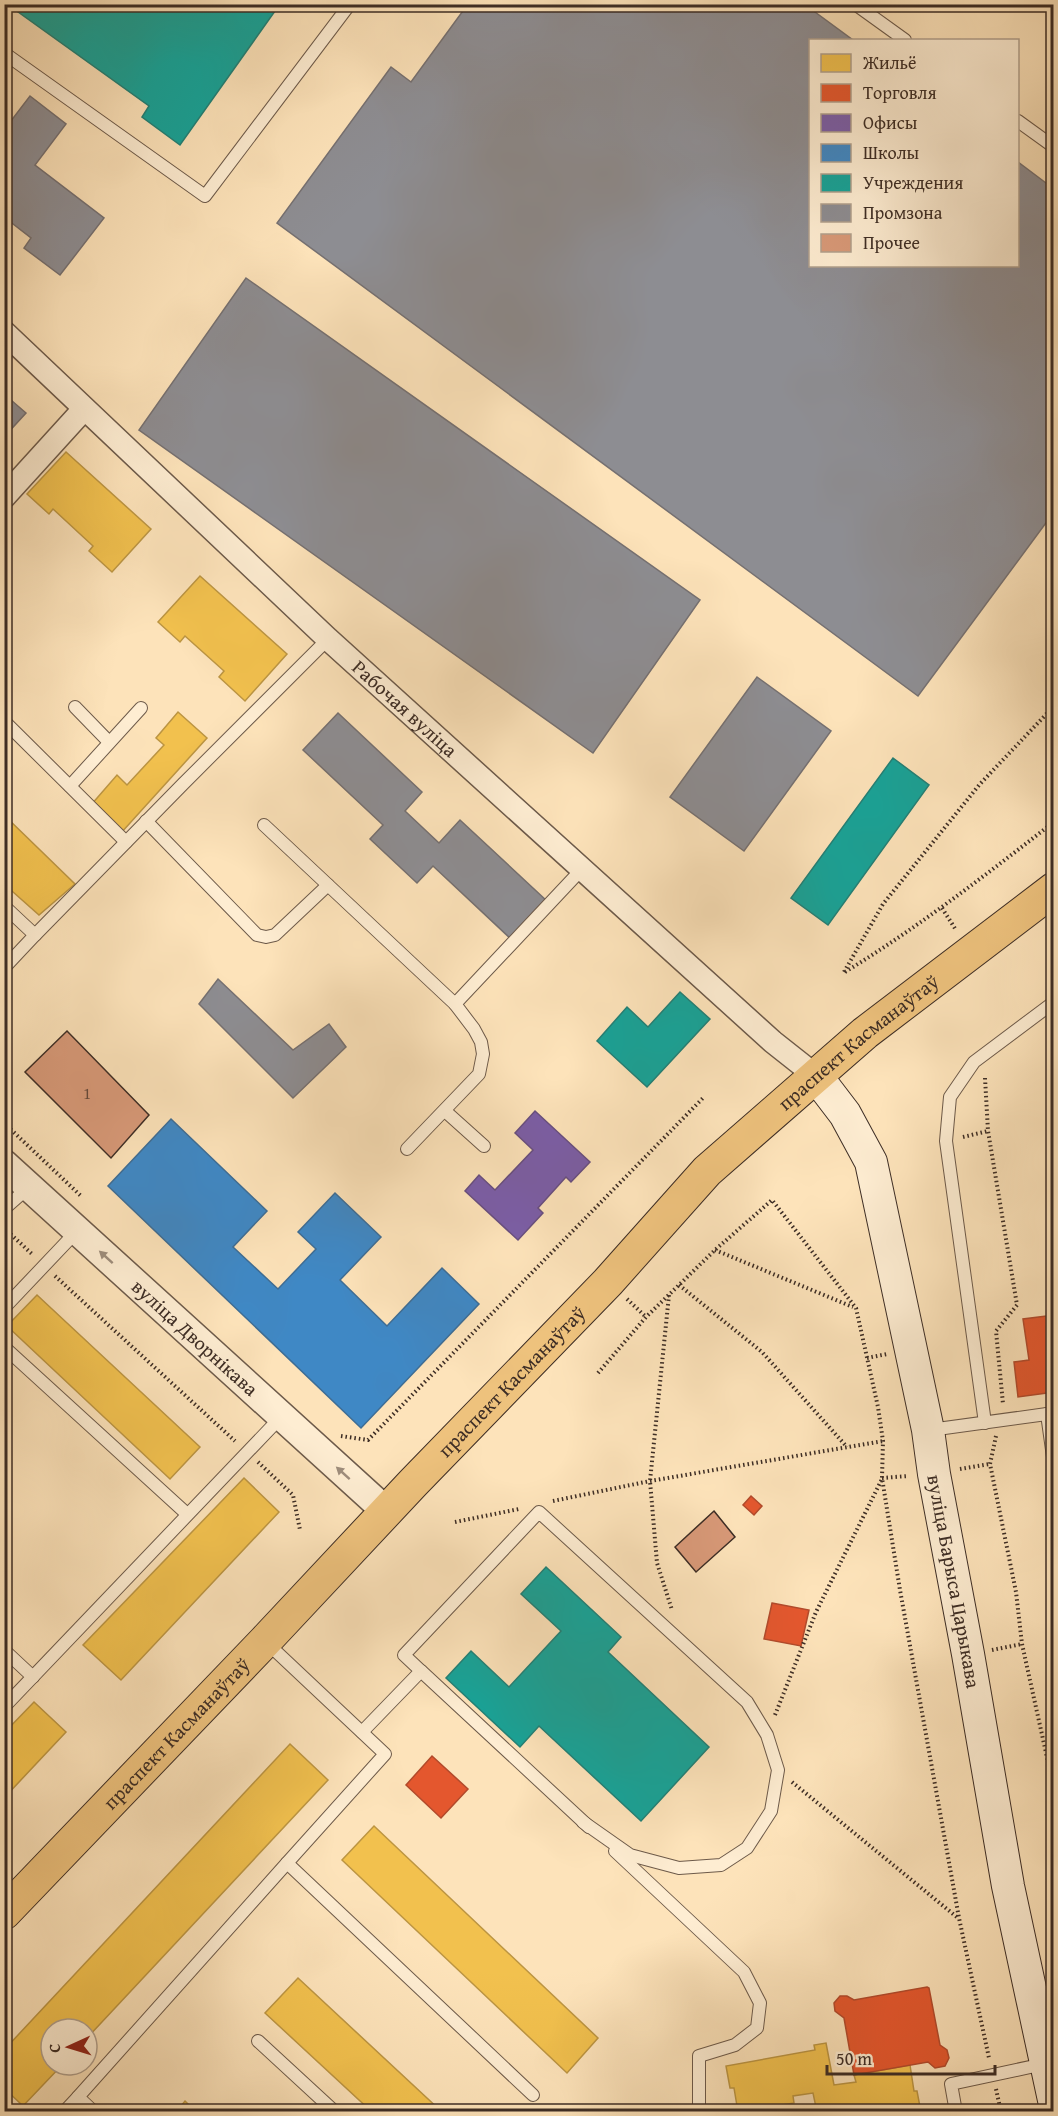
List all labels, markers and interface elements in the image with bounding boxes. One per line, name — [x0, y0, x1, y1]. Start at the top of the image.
legend — [809, 39, 1019, 267]
text: Жильё — [862, 49, 917, 76]
text: Торговля — [863, 79, 937, 106]
text: Офисы — [863, 109, 918, 136]
text: Школы — [863, 139, 920, 166]
text: Учреждения — [863, 169, 963, 196]
text: Промзона — [863, 199, 943, 226]
text: Прочее — [863, 229, 920, 256]
street label: Рабочая вуліца — [346, 653, 465, 764]
street label: праспект Касманаўтаў — [771, 967, 945, 1117]
house number: 1 — [83, 1081, 91, 1105]
one-way arrow — [98, 1250, 113, 1264]
street label: вуліца Дворнікава — [126, 1272, 265, 1403]
street label: праспект Касманаўтаў — [431, 1299, 592, 1463]
one-way arrow — [336, 1467, 351, 1480]
street label: вуліца Барыса Царыкава — [920, 1472, 989, 1691]
street label: праспект Касманаўтаў — [96, 1650, 256, 1816]
north arrow — [39, 2017, 99, 2077]
scale bar — [827, 2038, 995, 2076]
text: С — [42, 2043, 66, 2053]
text: 50 m — [836, 2045, 872, 2072]

